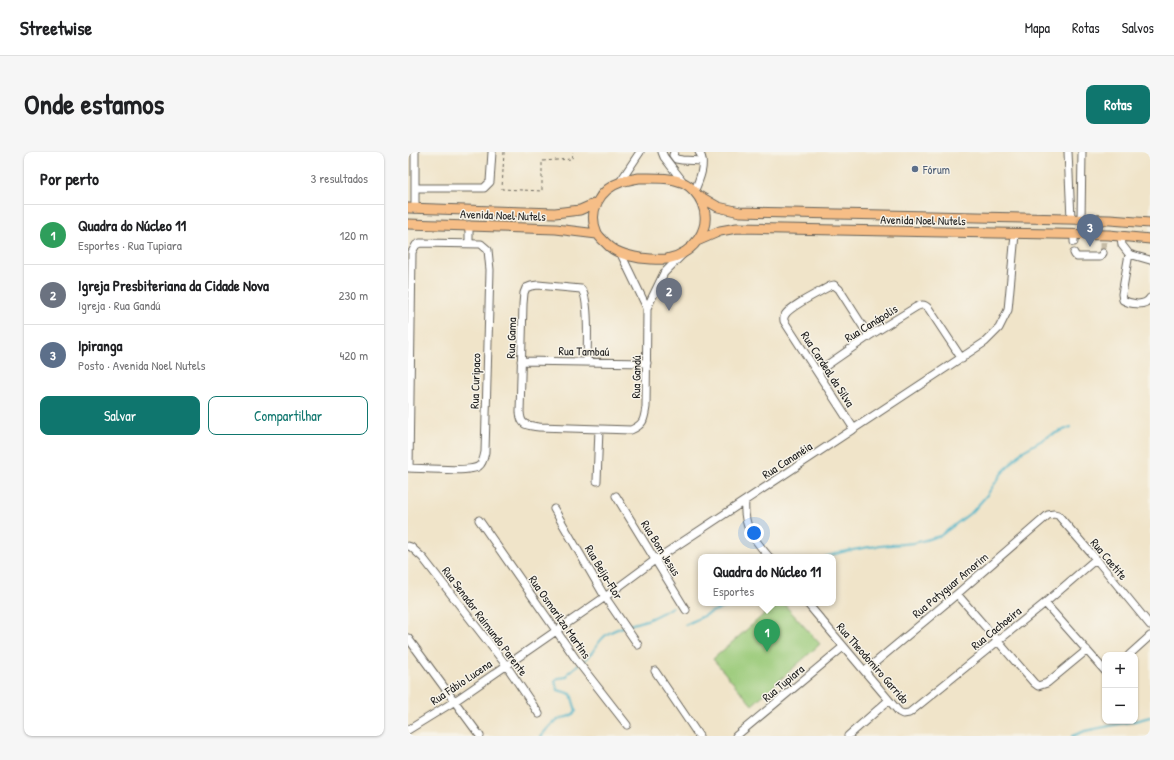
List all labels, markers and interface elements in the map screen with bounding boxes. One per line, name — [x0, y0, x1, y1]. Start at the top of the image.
text: Streetwise — [20, 15, 92, 41]
text: Mapa — [1025, 18, 1050, 37]
text: Rotas — [1072, 18, 1100, 37]
text: Salvos — [1122, 18, 1154, 37]
text: Onde estamos — [24, 85, 164, 123]
button: Rotas — [1086, 85, 1150, 124]
place label: Fórum — [922, 161, 950, 178]
marker: Fórum — [910, 164, 920, 174]
text: Por perto — [40, 167, 99, 190]
text: 3 resultados — [310, 169, 368, 187]
street label: Avenida Noel Nutels — [460, 205, 546, 225]
street label: Avenida Noel Nutels — [880, 211, 966, 229]
pin: 3 — [1077, 214, 1103, 247]
text: Quadra do Núcleo 11 — [78, 215, 186, 236]
text: 1 — [51, 226, 55, 244]
text: 120 m — [340, 226, 368, 244]
text: Esportes · Rua Tupiara — [78, 236, 182, 254]
text: Igreja Presbiteriana da Cidade Nova — [78, 275, 269, 296]
pin: 2 — [656, 278, 682, 311]
text: 2 — [50, 286, 56, 304]
text: 230 m — [338, 286, 368, 304]
text: Igreja · Rua Gandú — [78, 296, 160, 314]
street label: Rua Canápolis — [841, 300, 901, 346]
street label: Rua Gama — [502, 317, 520, 359]
street label: Rua Cardeal da Silva — [797, 328, 859, 410]
text: Ipiranga — [78, 335, 122, 356]
street label: Rua Tambaú — [559, 342, 610, 360]
text: 3 — [50, 346, 56, 364]
text: 420 m — [339, 346, 368, 364]
street label: Rua Curipaco — [466, 353, 484, 409]
street label: Rua Gandú — [627, 355, 645, 399]
text: Posto · Avenida Noel Nutels — [78, 356, 205, 374]
button: Salvar — [40, 396, 200, 435]
button: Compartilhar — [208, 396, 368, 435]
street label: Rua Cananéia — [759, 437, 816, 483]
street label: Rua Bom Jesus — [637, 517, 685, 579]
your location — [744, 523, 764, 543]
street label: Rua Caetite — [1087, 535, 1132, 584]
street label: Rua Beija-Flor — [581, 542, 627, 603]
street label: Rua Potyguar Amorim — [909, 548, 991, 622]
popup — [698, 554, 836, 606]
text: Quadra do Núcleo 11 — [713, 561, 821, 582]
street label: Rua Senador Raimundo Parente — [438, 563, 532, 679]
street label: Rua Osmarilza Martins — [525, 572, 595, 662]
text: Esportes — [713, 582, 754, 600]
street label: Rua Cachoeira — [967, 602, 1025, 654]
pin: 1 — [754, 619, 780, 652]
street label: Rua Theodomiro Garrido — [833, 619, 913, 707]
map controls — [1102, 652, 1138, 724]
button: + — [1102, 652, 1138, 688]
street label: Rua Fábio Lucena — [427, 655, 495, 709]
street label: Rua Tupiara — [758, 660, 808, 706]
button: − — [1102, 688, 1138, 724]

